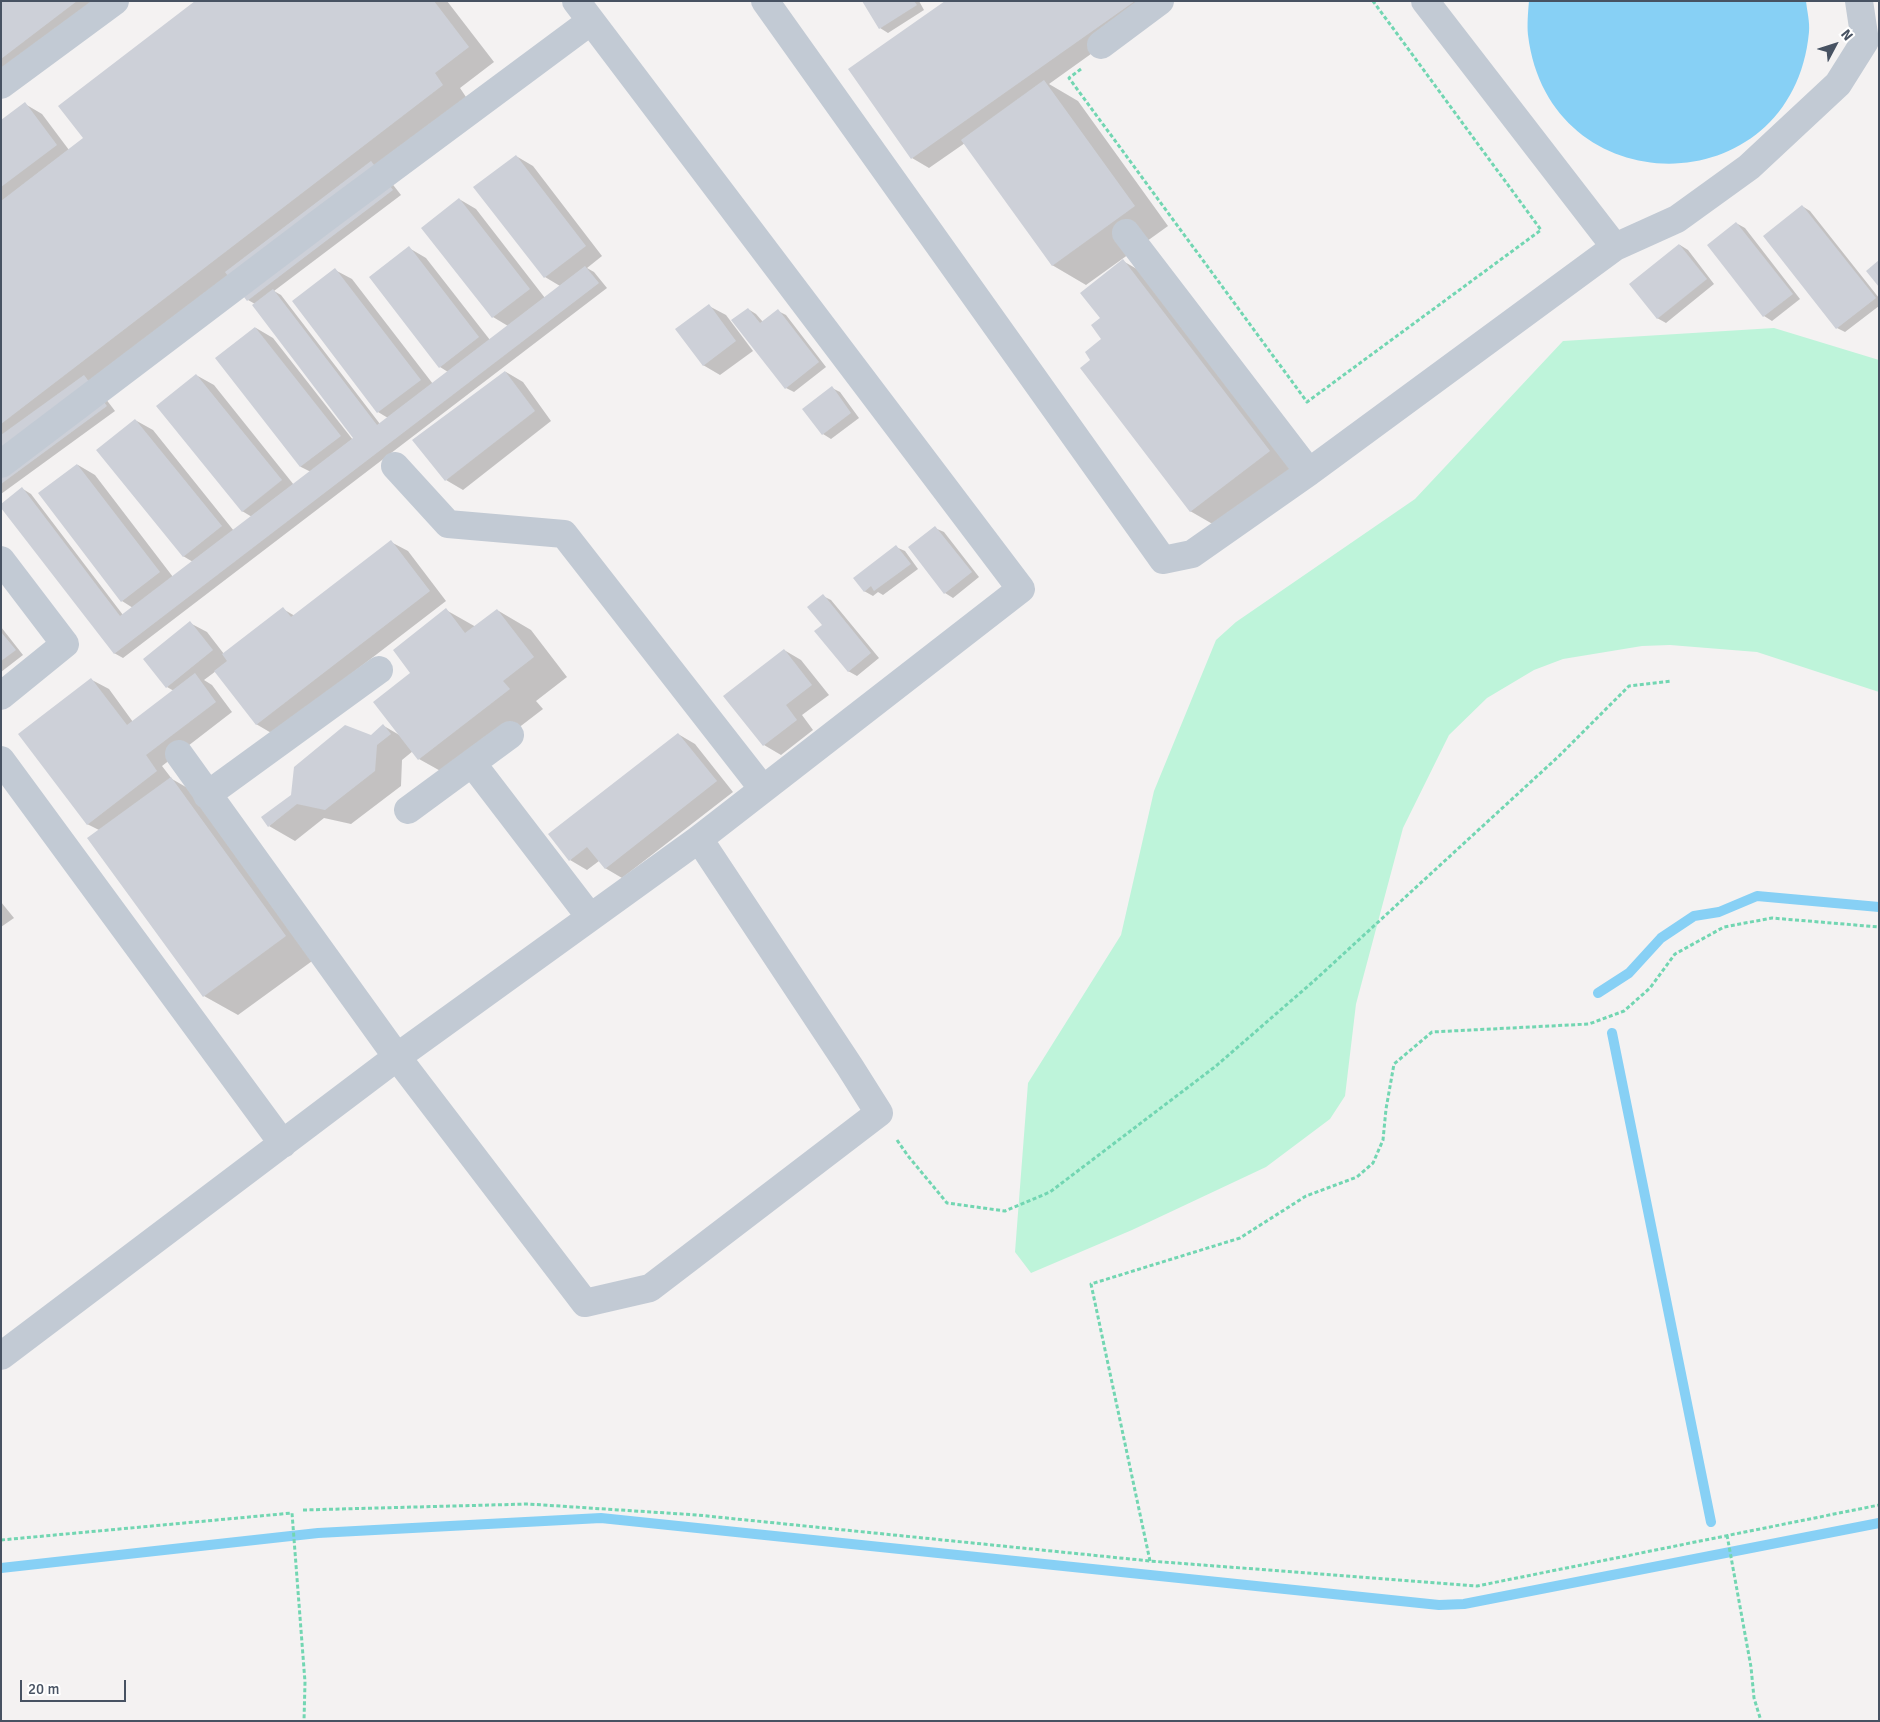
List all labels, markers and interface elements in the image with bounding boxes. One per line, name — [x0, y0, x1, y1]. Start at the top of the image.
north arrow — [1810, 20, 1860, 70]
text: N — [1837, 26, 1857, 44]
scale bar — [22, 1670, 129, 1702]
text: 20 m — [28, 1680, 59, 1698]

